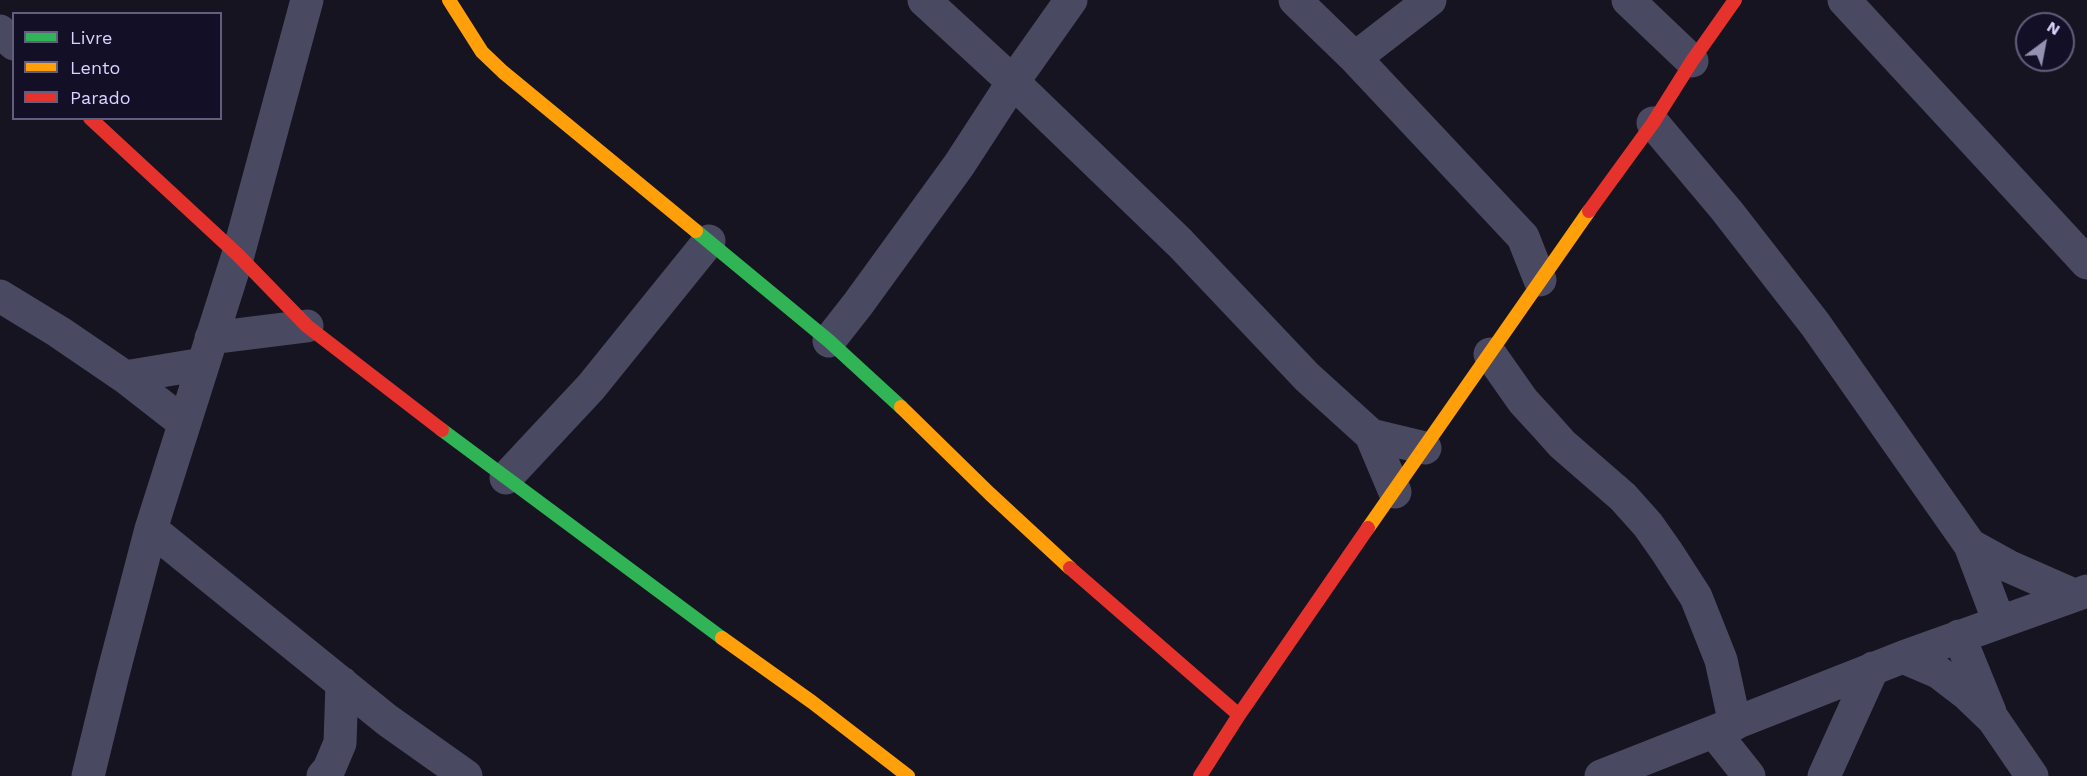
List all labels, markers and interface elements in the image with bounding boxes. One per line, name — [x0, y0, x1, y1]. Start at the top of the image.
legend — [12, 12, 222, 120]
north arrow — [2015, 12, 2075, 72]
text: N — [2044, 17, 2064, 39]
text: Livre — [70, 27, 112, 48]
text: Lento — [70, 57, 120, 78]
text: Parado — [70, 87, 131, 108]

